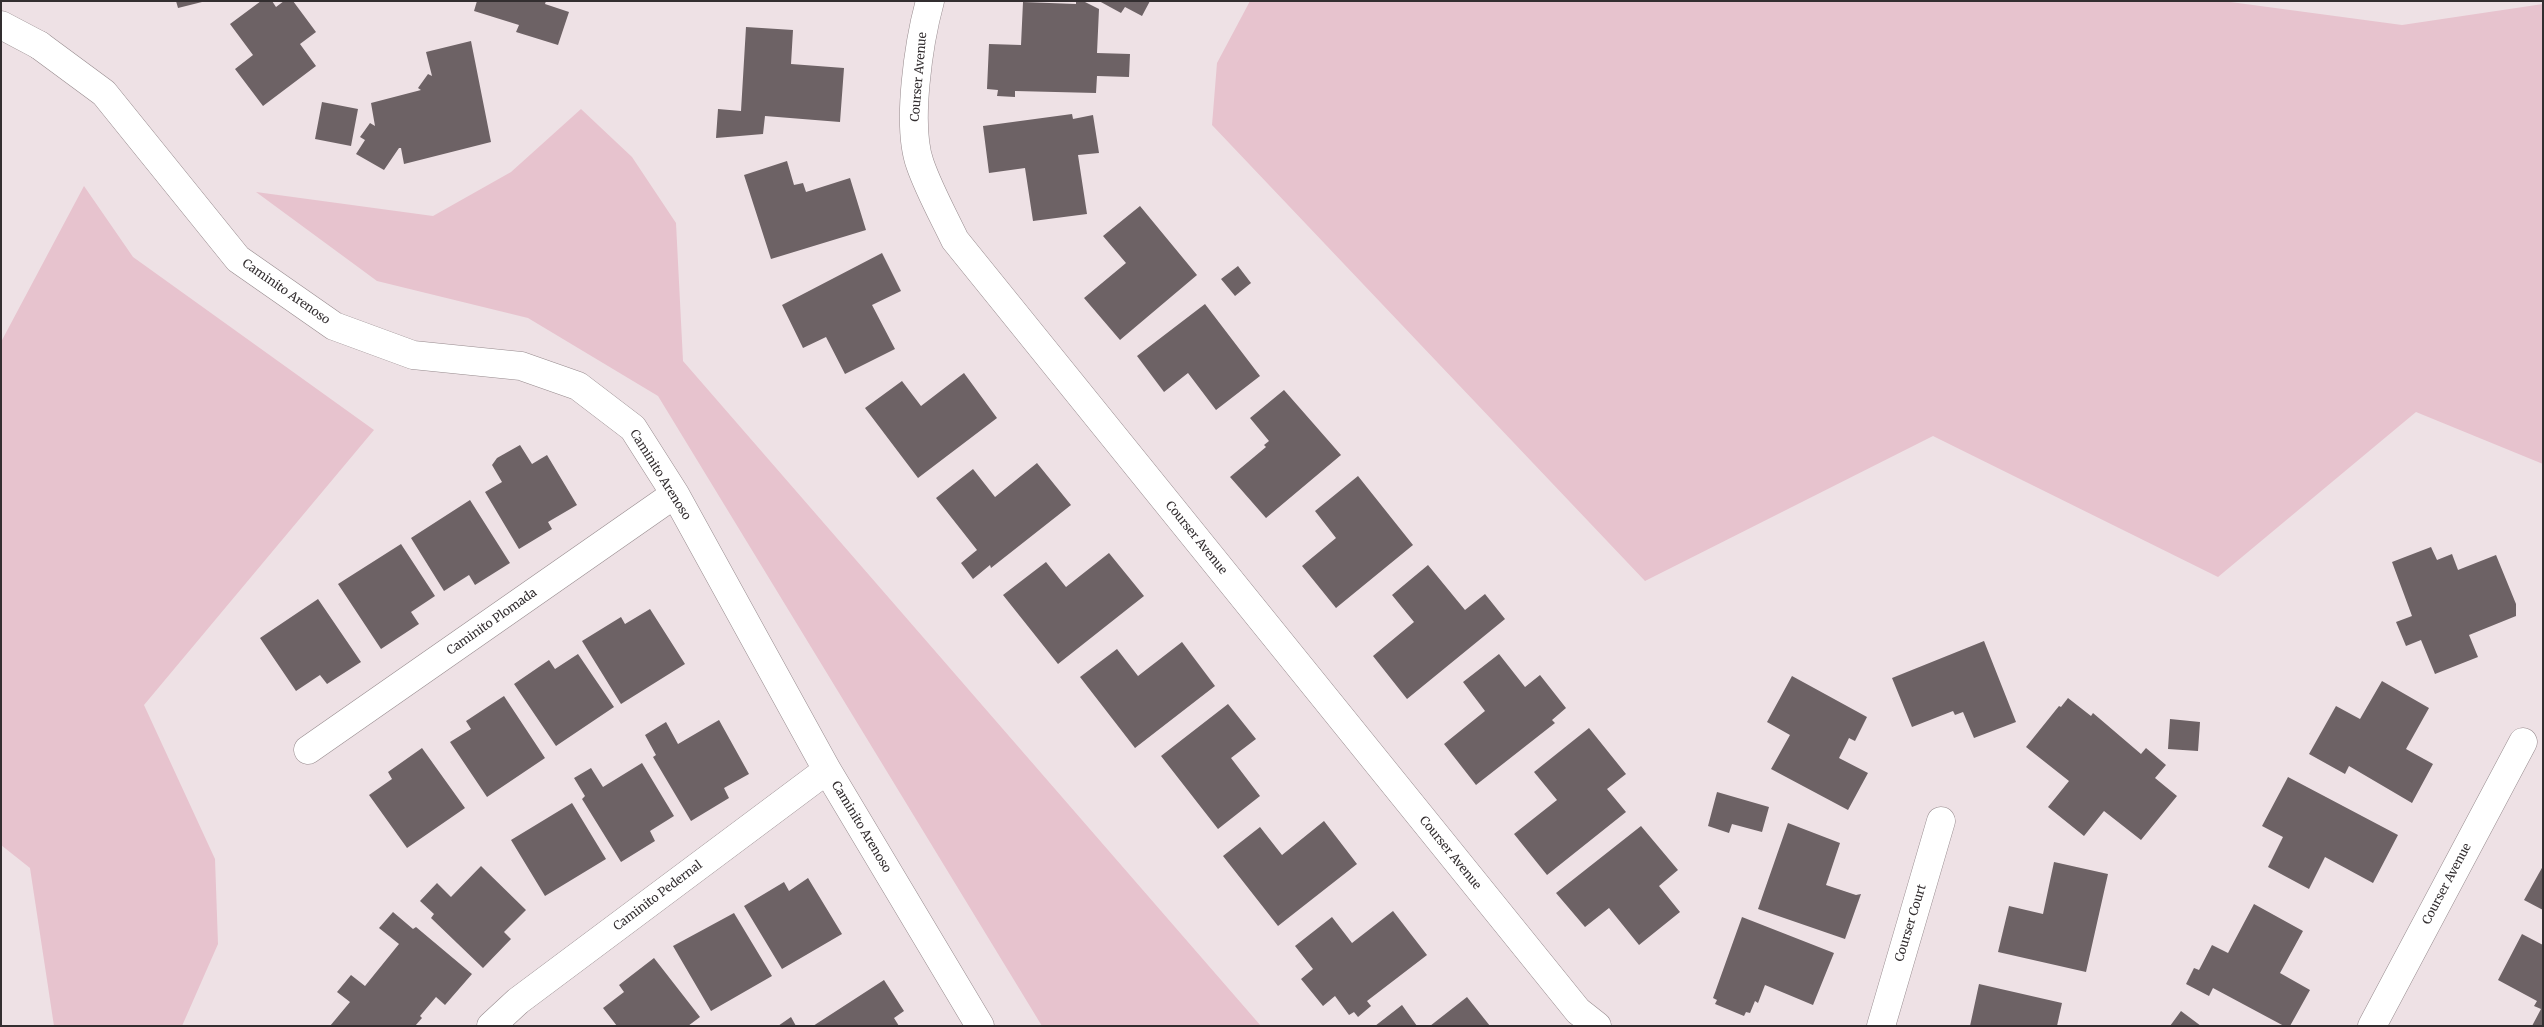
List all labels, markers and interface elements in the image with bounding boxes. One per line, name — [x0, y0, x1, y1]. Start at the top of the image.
street label: Courser Avenue — [908, 32, 930, 122]
street label: Caminito Arenoso — [239, 256, 333, 328]
street label: Caminito Arenoso — [626, 427, 694, 523]
street label: Courser Avenue — [1162, 499, 1230, 577]
street label: Caminito Plomada — [444, 586, 540, 658]
street label: Caminito Arenoso — [828, 779, 894, 875]
street label: Courser Avenue — [1416, 814, 1484, 892]
street label: Courser Avenue — [2420, 841, 2474, 927]
street label: Caminito Pedernal — [611, 858, 705, 934]
street label: Courser Court — [1892, 883, 1930, 963]

